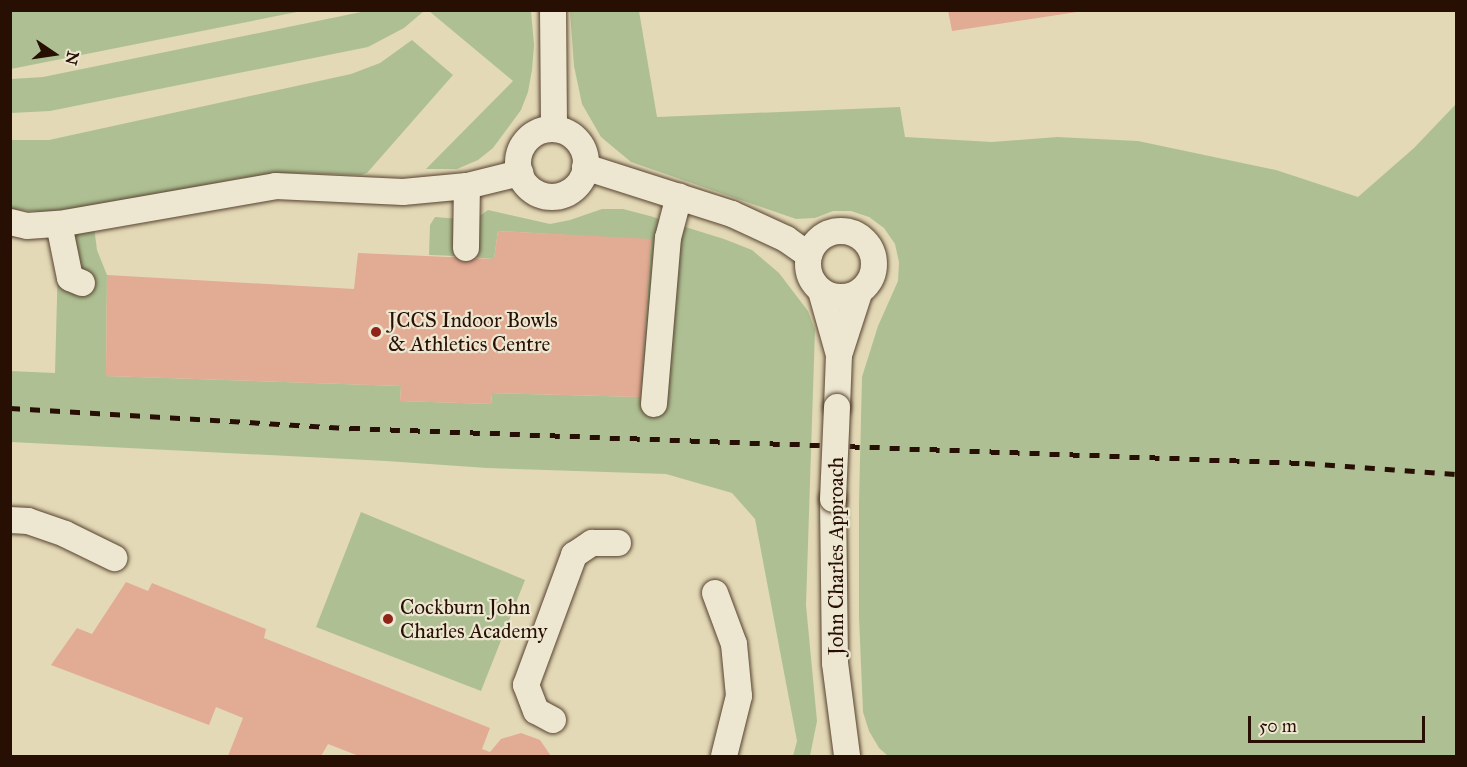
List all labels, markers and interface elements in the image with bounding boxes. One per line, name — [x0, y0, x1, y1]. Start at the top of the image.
north arrow — [24, 24, 84, 84]
text: N — [61, 49, 83, 67]
place label: JCCS Indoor Bowls & Athletics Centre — [388, 307, 558, 357]
marker: JCCS Indoor Bowls & Athletics Centre — [369, 325, 383, 339]
street label: John Charles Approach — [823, 457, 849, 655]
place label: Cockburn John Charles Academy — [400, 594, 547, 644]
marker: Cockburn John Charles Academy — [381, 612, 395, 626]
scale bar — [1251, 704, 1428, 742]
text: 50 m — [1259, 715, 1297, 737]

